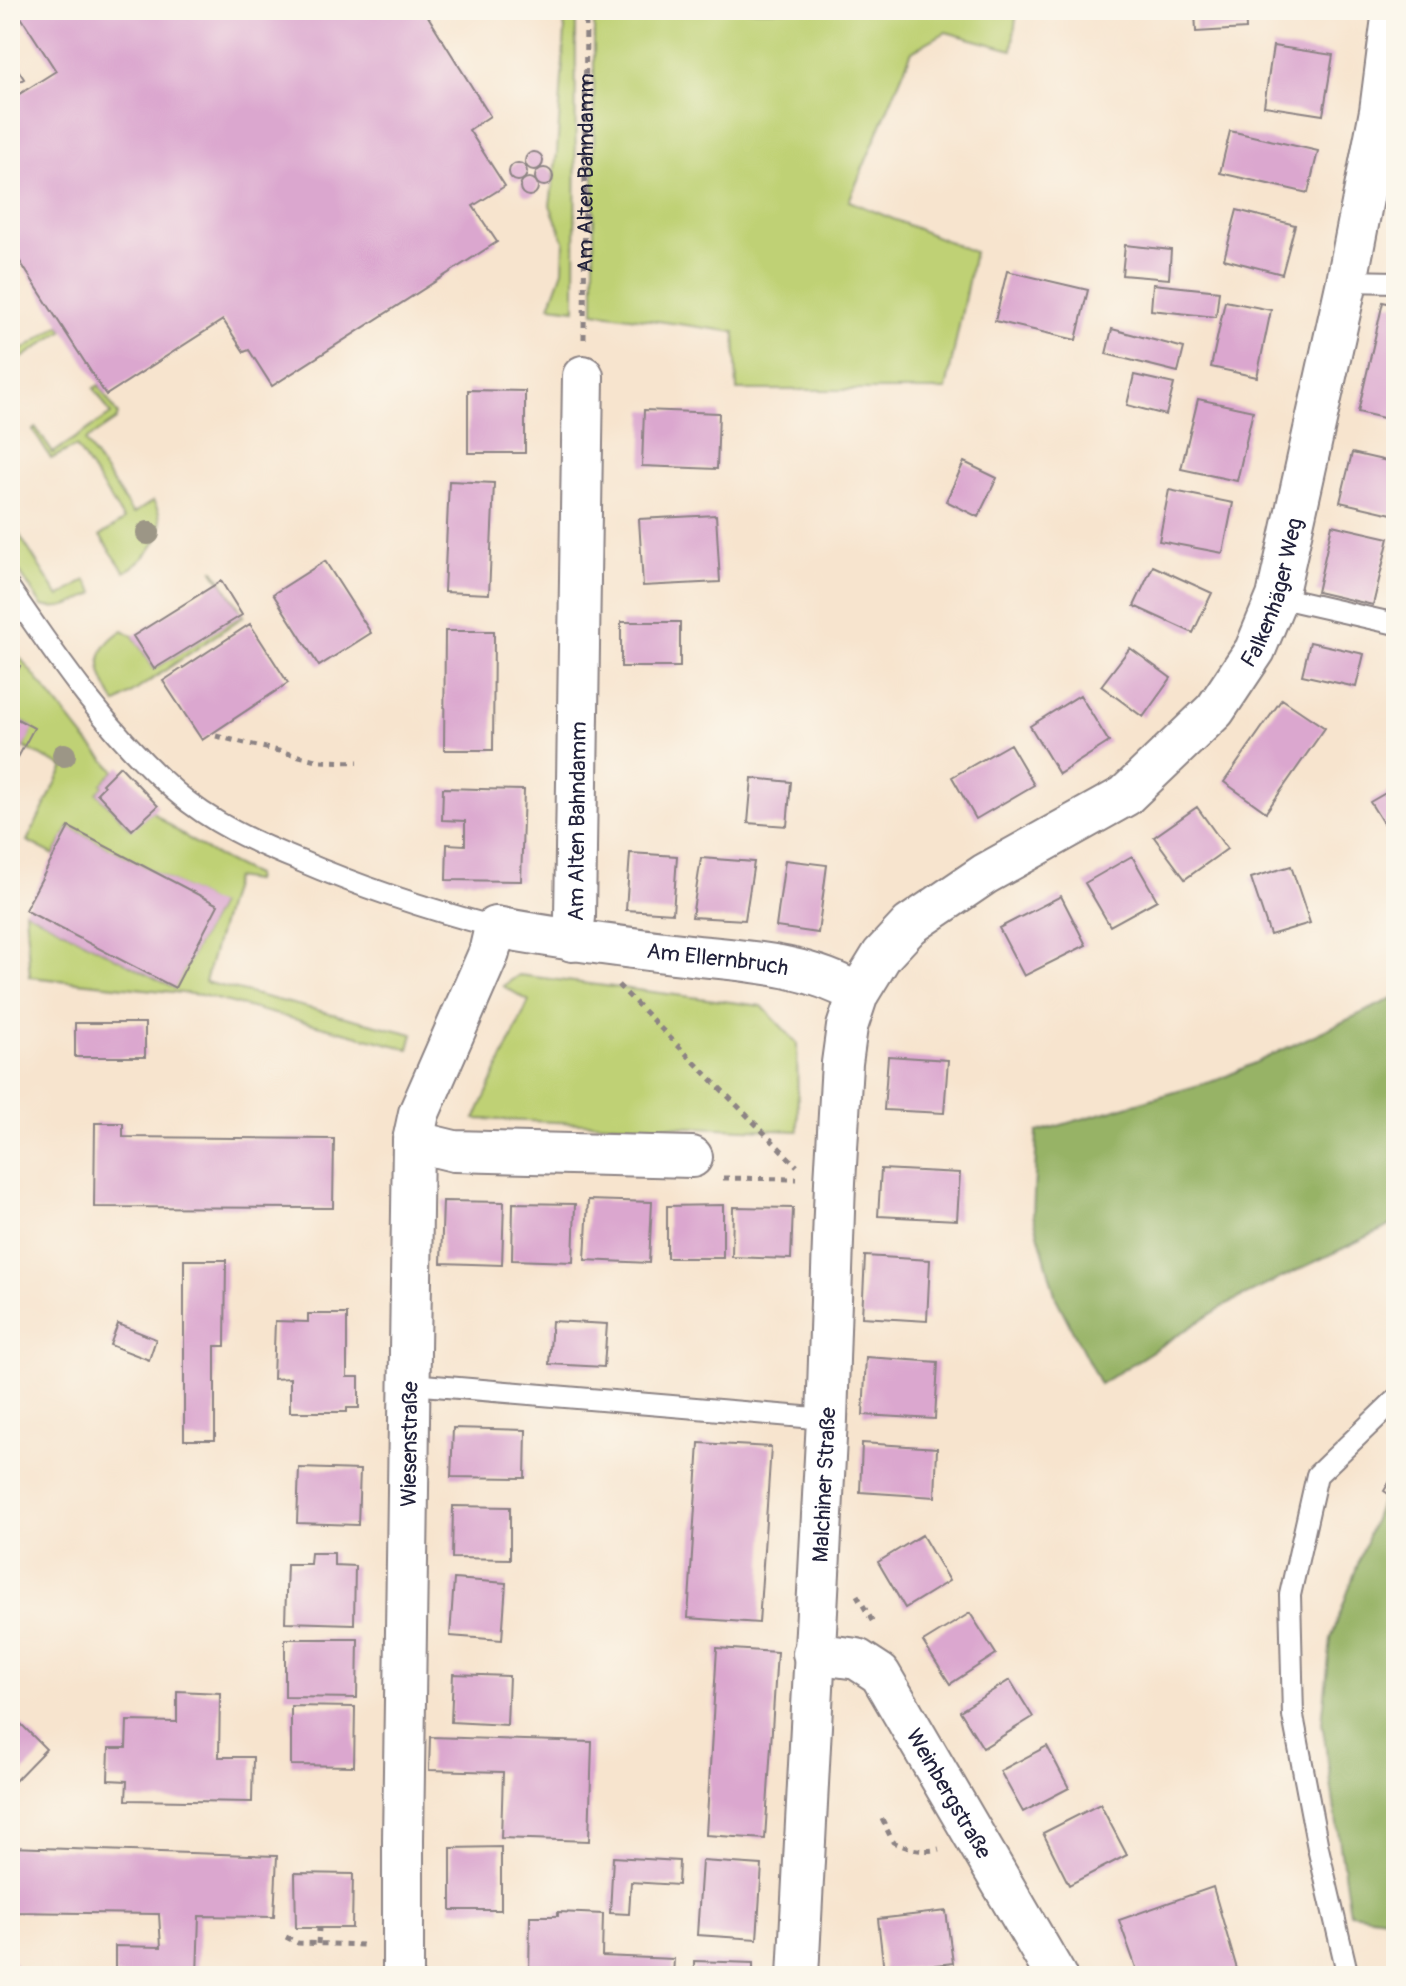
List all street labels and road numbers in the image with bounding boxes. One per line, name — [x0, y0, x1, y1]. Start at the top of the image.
street label: Am Alten Bahndamm — [571, 73, 601, 273]
street label: Falkenhäger Weg — [1235, 515, 1309, 673]
street label: Am Alten Bahndamm — [562, 721, 593, 921]
street label: Am Ellernbruch — [645, 937, 791, 983]
street label: Wiesenstraße — [395, 1381, 425, 1507]
street label: Malchiner Straße — [807, 1406, 842, 1563]
street label: Weinbergstraße — [900, 1724, 998, 1864]

